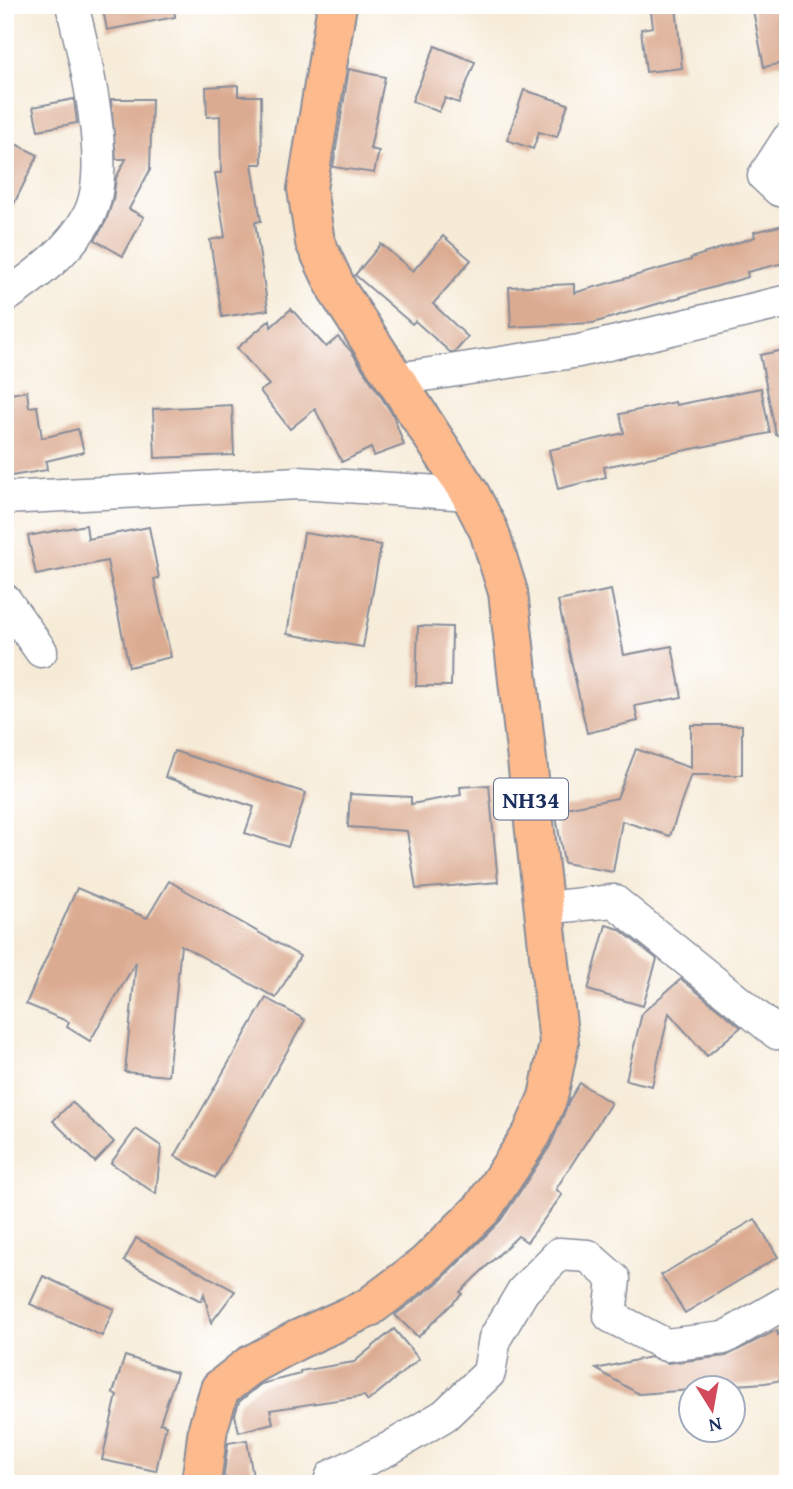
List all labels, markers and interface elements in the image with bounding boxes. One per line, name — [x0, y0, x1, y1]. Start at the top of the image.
road number: NH34 — [494, 778, 568, 820]
north arrow — [678, 1374, 748, 1444]
text: N — [706, 1411, 724, 1441]

